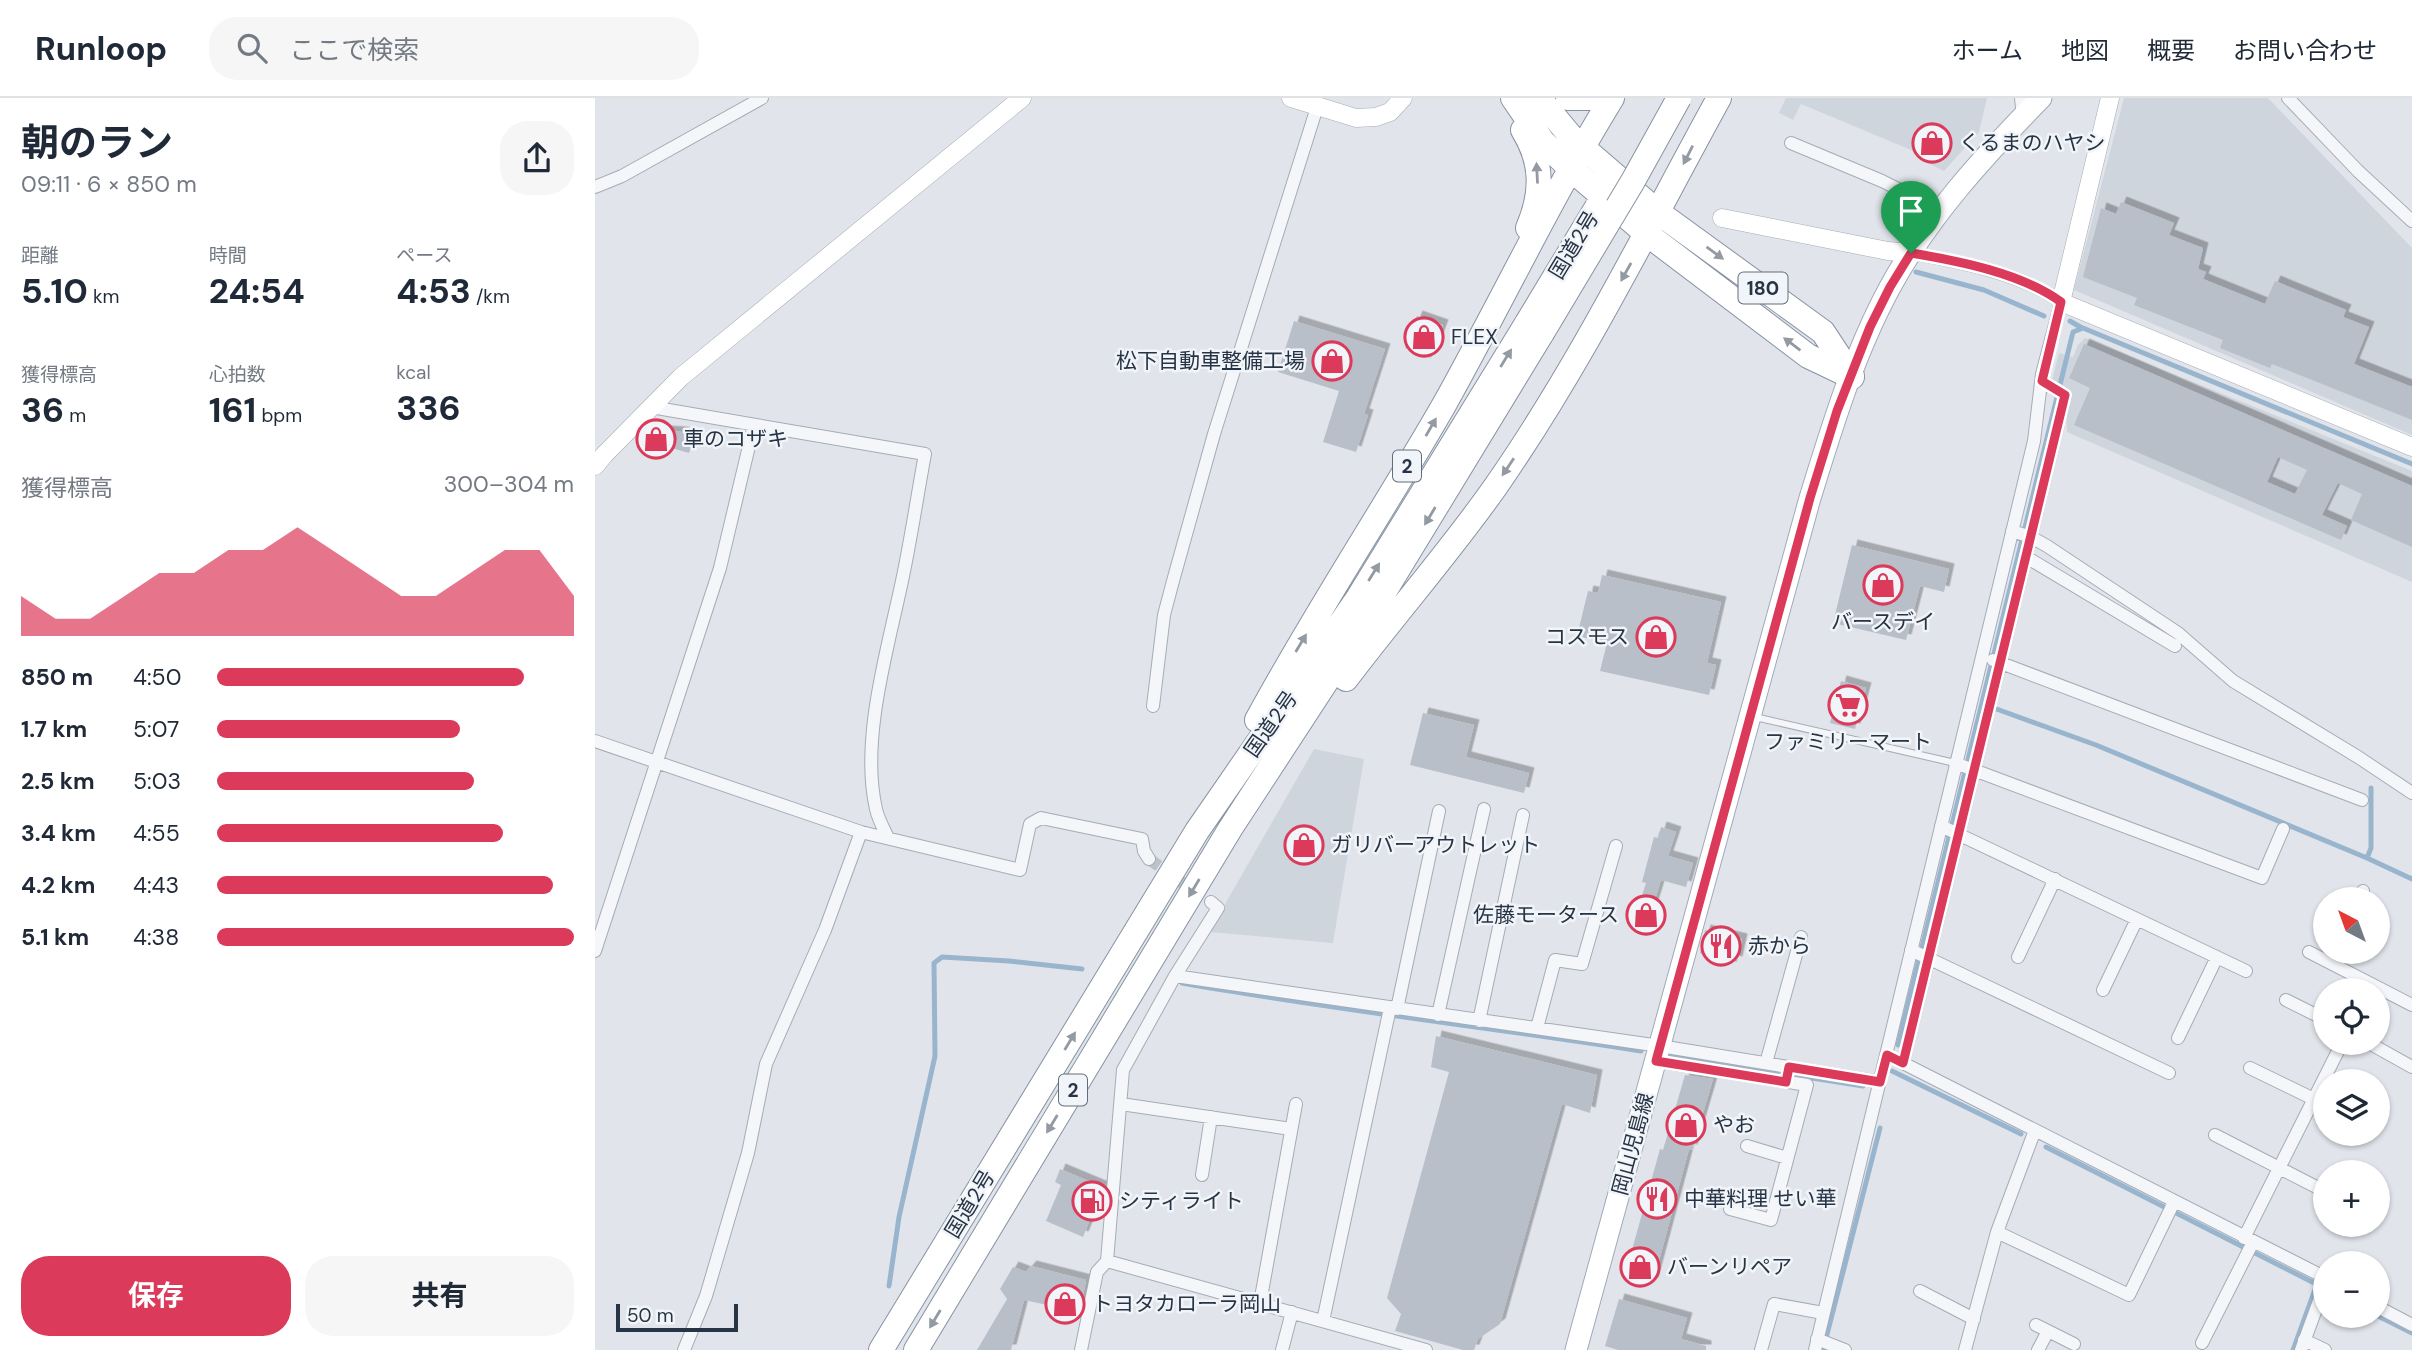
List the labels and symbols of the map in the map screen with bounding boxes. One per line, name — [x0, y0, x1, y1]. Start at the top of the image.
shop icon: くるまのハヤシ — [1911, 122, 1953, 164]
place label: くるまのハヤシ — [1959, 129, 2106, 157]
one-way arrow — [1683, 145, 1694, 165]
one-way arrow — [1532, 161, 1543, 183]
pin — [1881, 181, 1941, 253]
street label: 国道2号 — [1543, 206, 1605, 284]
one-way arrow — [1706, 245, 1724, 259]
one-way arrow — [1620, 263, 1632, 282]
road number: 180 — [1739, 272, 1787, 304]
shop icon: FLEX — [1403, 316, 1445, 358]
place label: FLEX — [1451, 323, 1498, 351]
one-way arrow — [1783, 337, 1801, 351]
shop icon: 松下自動車整備工場 — [1311, 340, 1353, 382]
place label: 松下自動車整備工場 — [1116, 347, 1305, 375]
one-way arrow — [1500, 349, 1512, 368]
one-way arrow — [1425, 417, 1437, 436]
shop icon: 車のコザキ — [635, 418, 677, 460]
place label: 車のコザキ — [683, 425, 788, 453]
road number: 2 — [1393, 450, 1421, 482]
one-way arrow — [1502, 457, 1515, 477]
one-way arrow — [1424, 507, 1436, 526]
one-way arrow — [1367, 563, 1380, 582]
shop icon: バースデイ — [1862, 564, 1904, 606]
place label: バースデイ — [1831, 608, 1935, 636]
shop icon: コスモス — [1635, 616, 1677, 658]
place label: コスモス — [1545, 623, 1629, 651]
one-way arrow — [1295, 634, 1308, 653]
supermarket icon: ファミリーマート — [1827, 684, 1869, 726]
street label: 国道2号 — [1238, 685, 1304, 763]
place label: ファミリーマート — [1764, 728, 1932, 756]
shop icon: ガリバーアウトレット — [1283, 824, 1325, 866]
place label: ガリバーアウトレット — [1331, 831, 1540, 859]
one-way arrow — [1188, 878, 1201, 897]
north arrow — [2313, 887, 2391, 964]
shop icon: 佐藤モータース — [1625, 894, 1667, 936]
place label: 佐藤モータース — [1473, 901, 1619, 929]
restaurant icon: 赤から — [1700, 925, 1742, 967]
place label: 赤から — [1748, 932, 1811, 960]
one-way arrow — [1063, 1031, 1076, 1050]
road number: 2 — [1059, 1074, 1087, 1106]
street label: 岡山児島線 — [1606, 1090, 1660, 1198]
shop icon: やお — [1665, 1104, 1707, 1146]
place label: やお — [1713, 1111, 1755, 1139]
one-way arrow — [1046, 1115, 1058, 1134]
street label: 国道2号 — [939, 1165, 1001, 1243]
restaurant icon: 中華料理 せい華 — [1636, 1178, 1678, 1220]
fuel station icon: シティライト — [1071, 1180, 1113, 1222]
place label: 中華料理 せい華 — [1684, 1185, 1837, 1213]
place label: シティライト — [1119, 1187, 1244, 1215]
shop icon: バーンリペア — [1619, 1246, 1661, 1288]
place label: バーンリペア — [1667, 1253, 1792, 1281]
shop icon: トヨタカローラ岡山 — [1044, 1283, 1086, 1325]
place label: トヨタカローラ岡山 — [1092, 1290, 1281, 1318]
scale bar — [616, 1301, 739, 1333]
one-way arrow — [928, 1310, 941, 1329]

